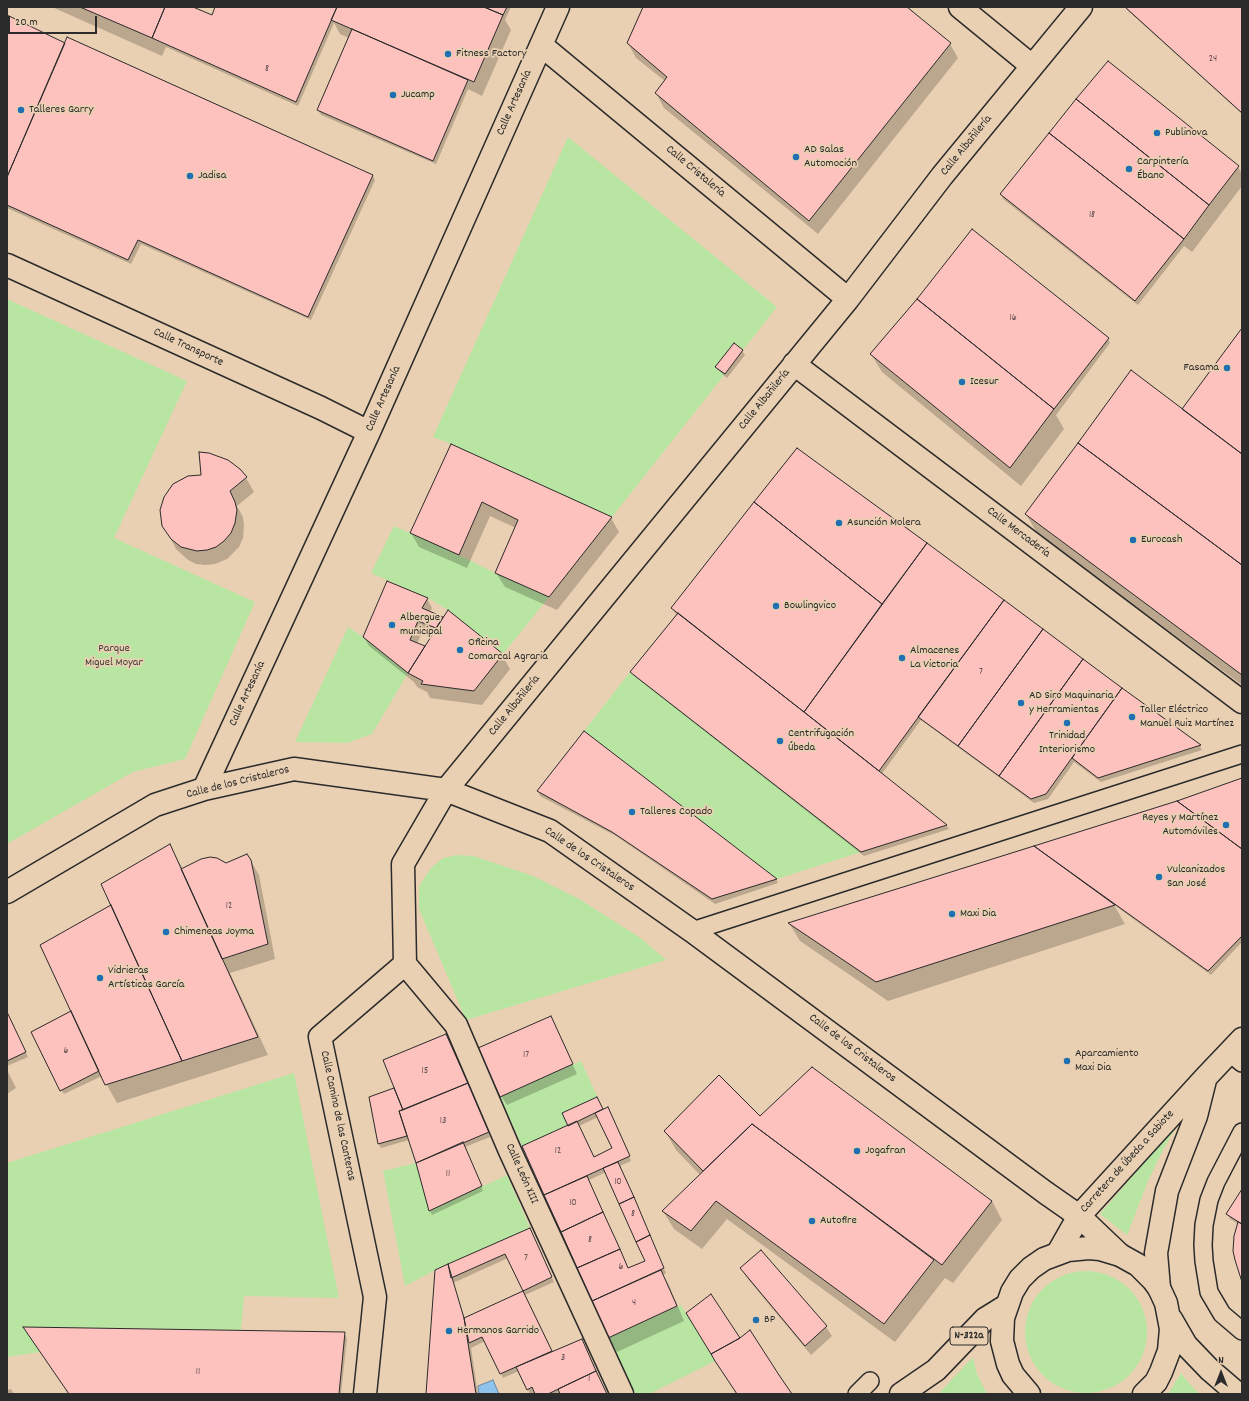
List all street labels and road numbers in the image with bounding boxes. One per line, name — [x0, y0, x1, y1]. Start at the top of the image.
street label: Calle Artesanía — [494, 68, 536, 138]
street label: Calle Albañilería — [938, 113, 996, 179]
street label: Calle Cristalería — [662, 143, 728, 201]
street label: Calle Transporte — [151, 325, 225, 371]
street label: Calle Artesanía — [363, 364, 405, 434]
street label: Calle Albañilería — [736, 367, 794, 433]
street label: Calle Mercadería — [983, 504, 1053, 562]
street label: Calle Artesanía — [227, 659, 269, 729]
street label: Calle Albañilería — [486, 673, 544, 739]
street label: Calle de los Cristaleros — [185, 763, 291, 803]
street label: Calle de los Cristaleros — [541, 825, 637, 895]
street label: Calle de los Cristaleros — [805, 1011, 899, 1087]
street label: Calle Camino de las Canteras — [316, 1050, 358, 1182]
street label: Carretera de Úbeda a Sabiote — [1078, 1108, 1178, 1216]
street label: Calle León XIII — [501, 1142, 541, 1206]
road number: N-322a — [950, 1327, 988, 1345]

